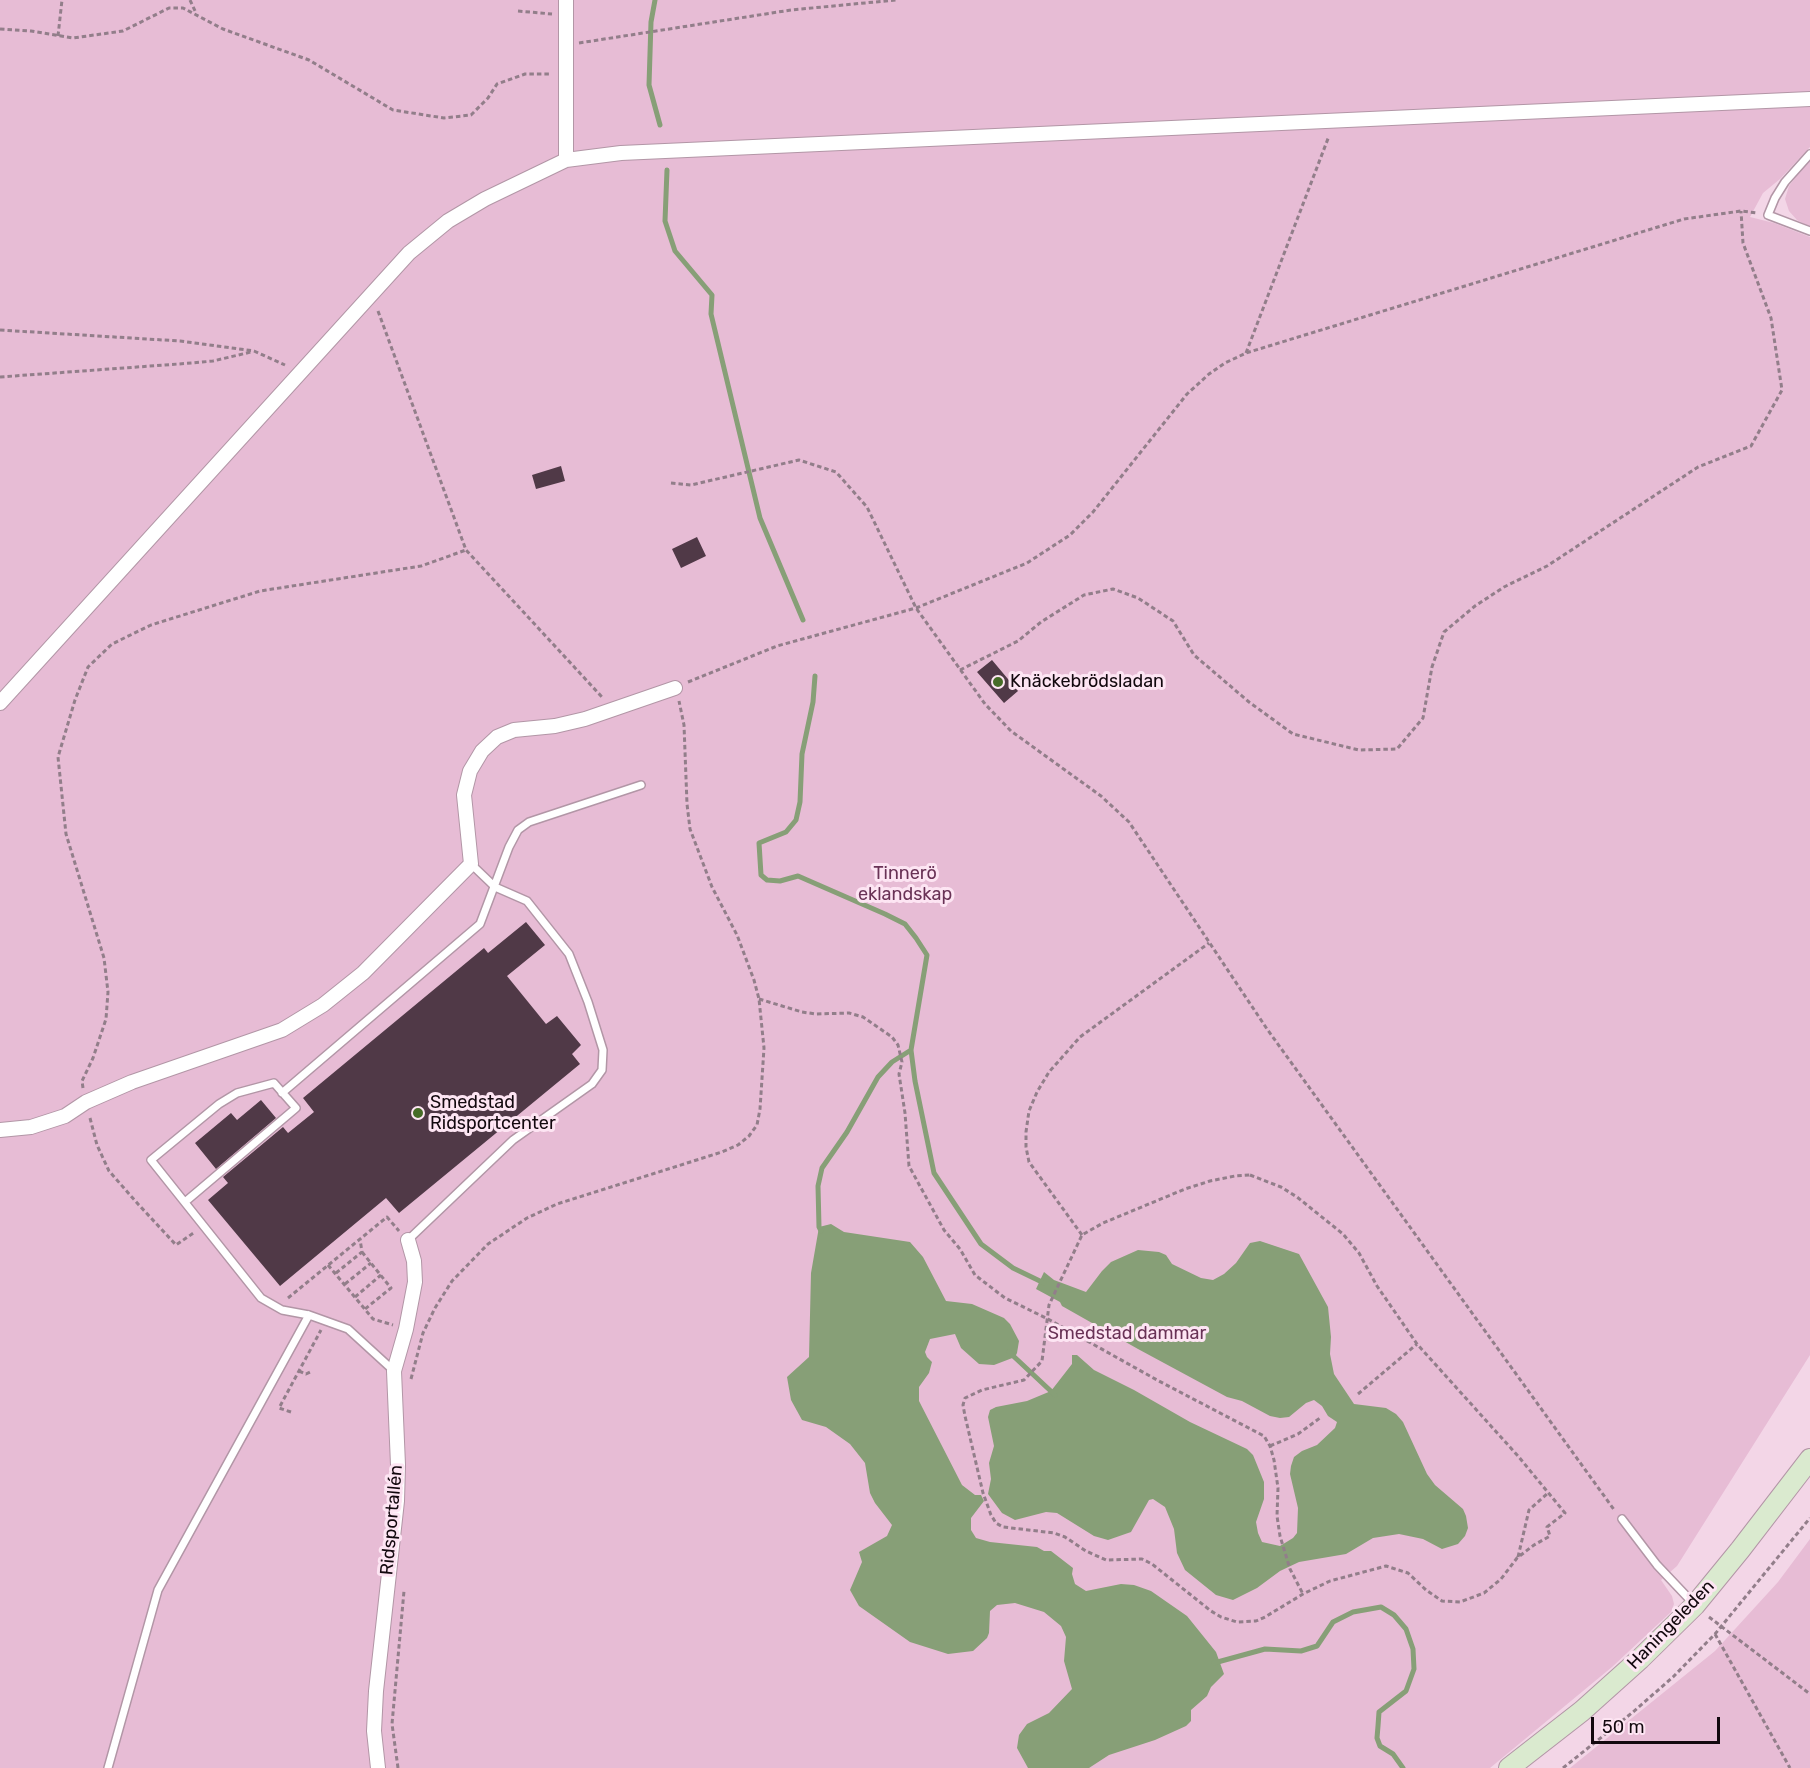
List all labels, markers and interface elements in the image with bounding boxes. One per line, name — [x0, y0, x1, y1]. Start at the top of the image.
place label: Knäckebrödsladan — [1010, 671, 1164, 693]
marker: Knäckebrödsladan — [991, 675, 1005, 689]
park label: Tinnerö eklandskap — [858, 863, 952, 906]
place label: Smedstad Ridsportcenter — [430, 1092, 556, 1134]
marker: Smedstad Ridsportcenter — [411, 1106, 425, 1120]
park label: Smedstad dammar — [1048, 1323, 1206, 1345]
street label: Ridsportallén — [376, 1464, 408, 1576]
street label: Haningeleden — [1623, 1576, 1719, 1674]
scale bar — [1594, 1705, 1723, 1743]
text: 50 m — [1602, 1716, 1645, 1738]

